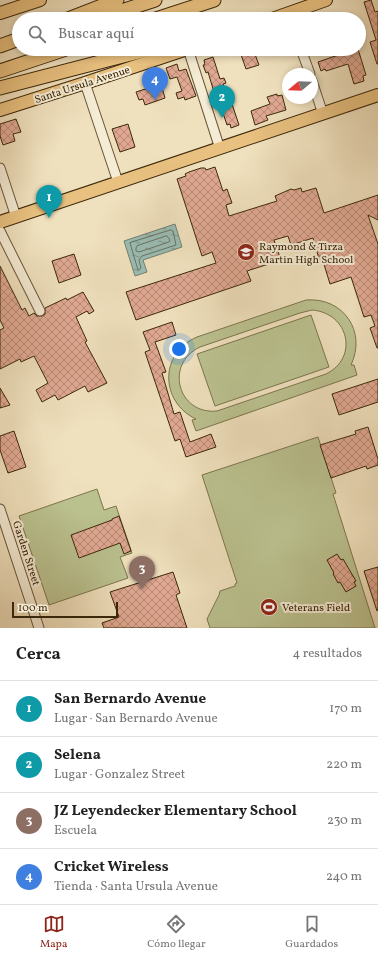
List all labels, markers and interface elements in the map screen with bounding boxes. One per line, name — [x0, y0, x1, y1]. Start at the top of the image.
search box — [12, 12, 366, 56]
icon: search — [26, 23, 48, 45]
text: Buscar aquí — [58, 24, 134, 45]
street label: Santa Ursula Avenue — [33, 63, 132, 108]
pin: 4 — [142, 67, 168, 100]
north arrow — [282, 68, 318, 104]
pin: 2 — [209, 85, 235, 118]
pin: 1 — [36, 185, 62, 218]
place label: Raymond & Tirza Martin High School — [259, 240, 353, 268]
school or university icon: Raymond & Tirza Martin High School — [236, 242, 256, 262]
your location — [169, 339, 189, 359]
street label: Garden Street — [8, 519, 43, 588]
pin: 3 — [129, 556, 155, 589]
sports icon: Veterans Field — [259, 597, 279, 617]
scale bar — [12, 600, 118, 619]
text: 100 m — [18, 601, 48, 616]
place label: Veterans Field — [282, 601, 350, 616]
text: Cerca — [16, 643, 61, 666]
text: 4 resultados — [292, 645, 362, 663]
text: San Bernardo Avenue — [54, 689, 206, 710]
text: 1 — [26, 700, 32, 718]
text: 170 m — [329, 700, 362, 718]
text: Lugar · San Bernardo Avenue — [54, 710, 218, 728]
text: Selena — [54, 745, 101, 766]
text: 2 — [26, 756, 32, 774]
text: 220 m — [326, 756, 362, 774]
text: Lugar · Gonzalez Street — [54, 766, 185, 784]
text: JZ Leyendecker Elementary School — [54, 801, 297, 822]
text: 3 — [26, 812, 32, 830]
text: 230 m — [327, 812, 362, 830]
text: Escuela — [54, 822, 97, 840]
text: Cricket Wireless — [54, 857, 169, 878]
text: 4 — [25, 868, 33, 886]
text: 240 m — [326, 868, 362, 886]
text: Tienda · Santa Ursula Avenue — [54, 878, 218, 896]
tab: Mapa — [40, 913, 67, 952]
tab: Cómo llegar — [147, 913, 206, 952]
tab: Guardados — [285, 913, 338, 952]

